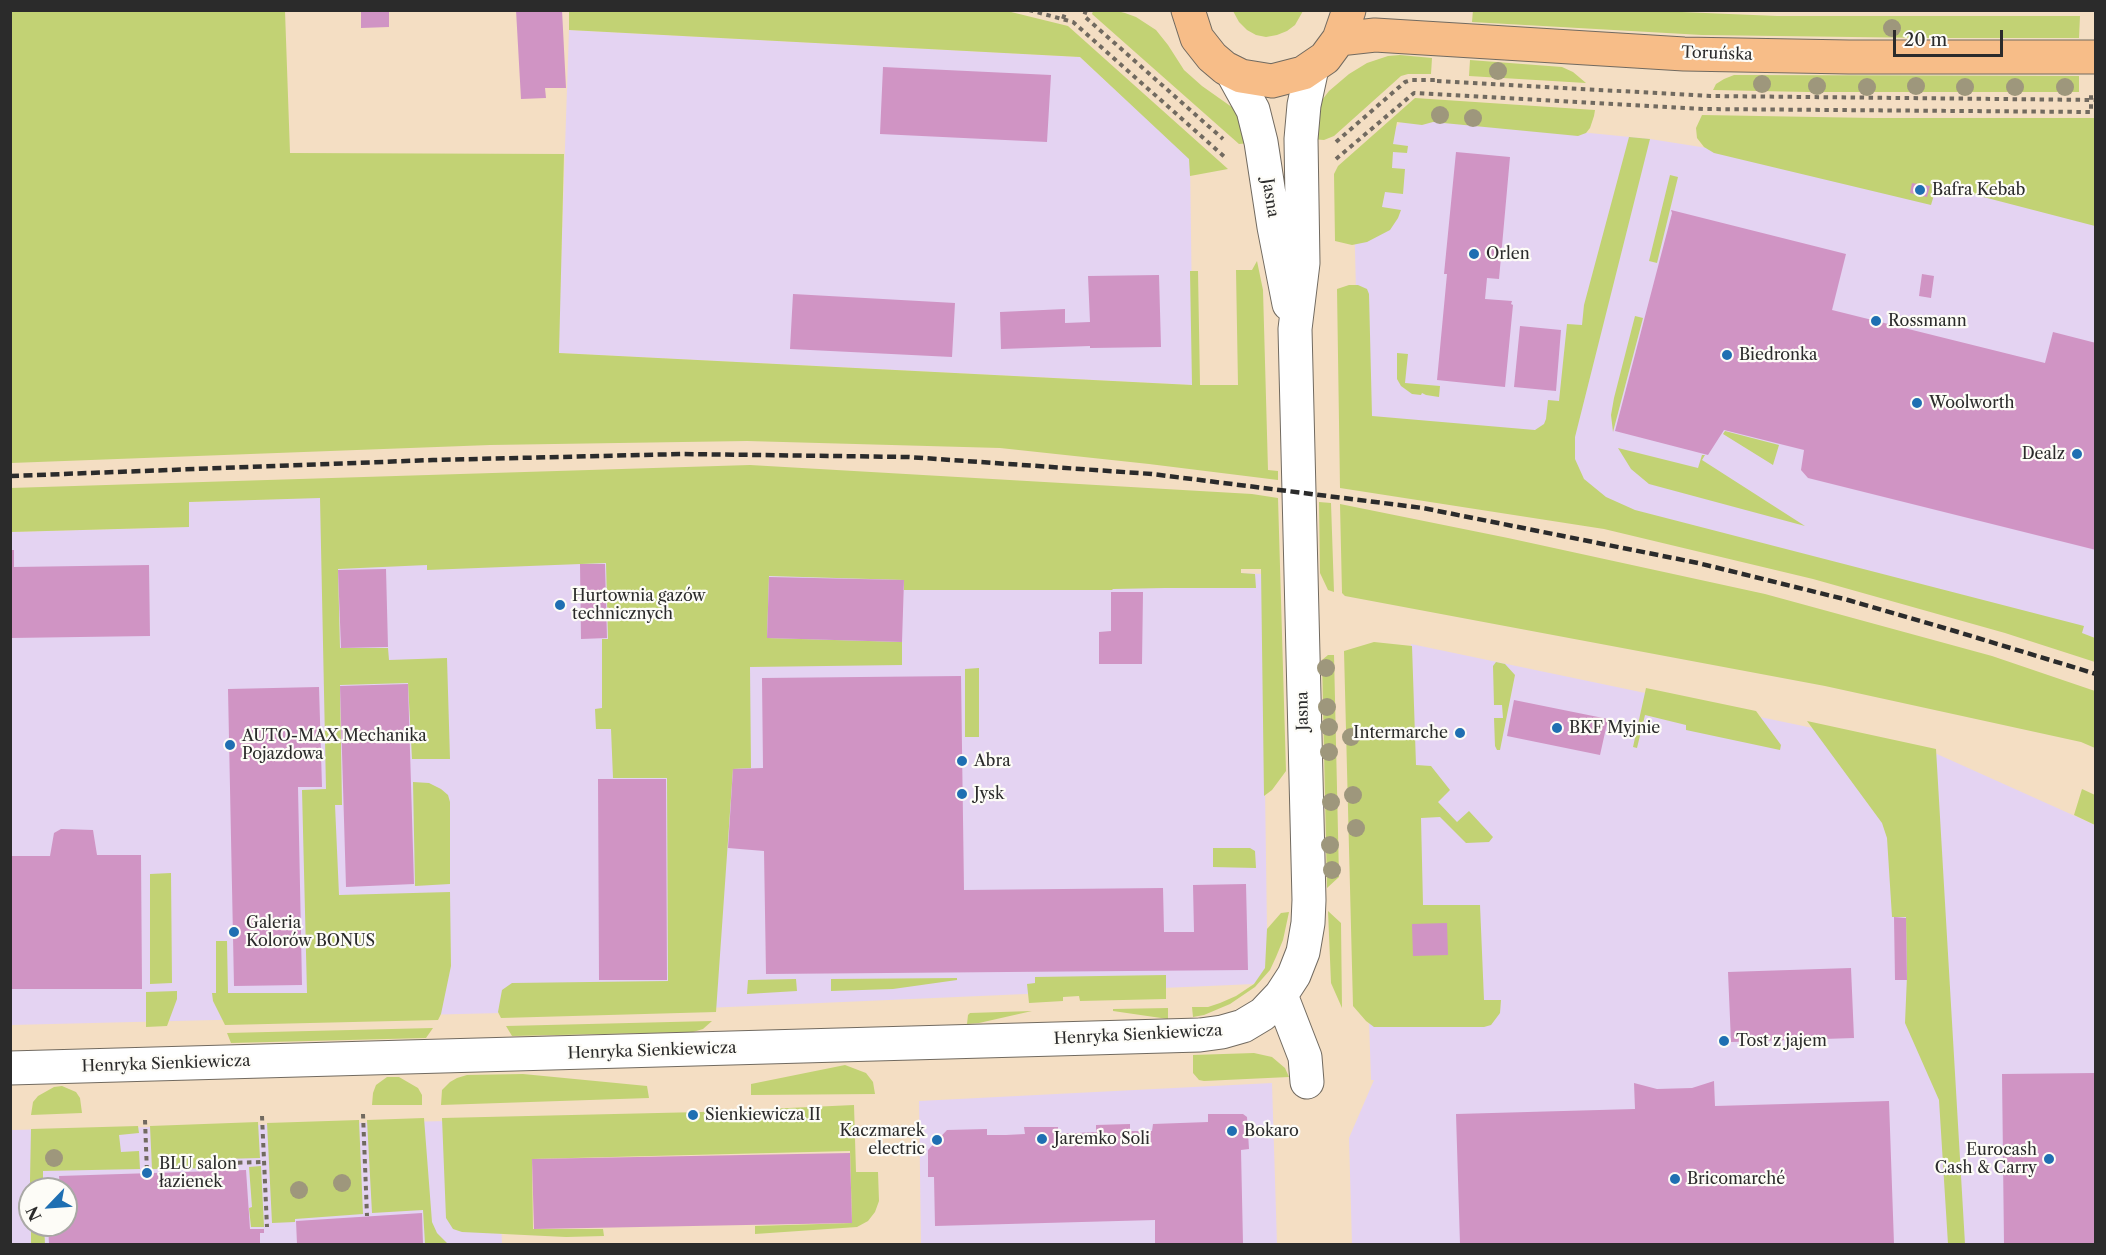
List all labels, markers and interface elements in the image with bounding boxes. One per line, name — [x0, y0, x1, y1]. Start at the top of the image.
scale bar — [1896, 18, 2006, 56]
text: 20 m — [1904, 29, 1947, 51]
street label: Toruńska — [1681, 43, 1753, 65]
street label: Jasna — [1257, 177, 1283, 219]
place label: Bafra Kebab — [1932, 180, 2025, 200]
marker: Bafra Kebab — [1913, 183, 1927, 197]
place label: Orlen — [1486, 244, 1530, 264]
marker: Orlen — [1467, 247, 1481, 261]
place label: Rossmann — [1888, 311, 1967, 331]
marker: Rossmann — [1869, 314, 1883, 328]
place label: Biedronka — [1739, 345, 1817, 365]
marker: Biedronka — [1720, 348, 1734, 362]
place label: Woolworth — [1929, 393, 2014, 413]
marker: Woolworth — [1910, 396, 1924, 410]
place label: Dealz — [2022, 444, 2065, 464]
marker: Dealz — [2070, 447, 2084, 461]
place label: Hurtownia gazów technicznych — [572, 586, 706, 624]
marker: Hurtownia gazów technicznych — [553, 598, 567, 612]
street label: Jasna — [1293, 691, 1313, 731]
place label: BKF Myjnie — [1569, 718, 1660, 738]
marker: BKF Myjnie — [1550, 721, 1564, 735]
place label: Intermarche — [1353, 723, 1448, 743]
place label: AUTO-MAX Mechanika Pojazdowa — [242, 726, 427, 764]
marker: Intermarche — [1453, 726, 1467, 740]
marker: AUTO-MAX Mechanika Pojazdowa — [223, 738, 237, 752]
place label: Abra — [974, 751, 1011, 771]
marker: Abra — [955, 754, 969, 768]
place label: Jysk — [974, 784, 1004, 804]
marker: Jysk — [955, 787, 969, 801]
place label: Galeria Kolorów BONUS — [246, 913, 375, 951]
marker: Galeria Kolorów BONUS — [227, 925, 241, 939]
street label: Henryka Sienkiewicza — [1053, 1021, 1223, 1049]
place label: Tost z jajem — [1736, 1031, 1827, 1051]
marker: Tost z jajem — [1717, 1034, 1731, 1048]
street label: Henryka Sienkiewicza — [567, 1038, 737, 1064]
street label: Henryka Sienkiewicza — [81, 1051, 251, 1077]
place label: Sienkiewicza II — [705, 1105, 821, 1125]
marker: Sienkiewicza II — [686, 1108, 700, 1122]
place label: Kaczmarek electric — [839, 1121, 925, 1159]
place label: Bokaro — [1244, 1121, 1299, 1141]
marker: Bokaro — [1225, 1124, 1239, 1138]
place label: Jaremko Soli — [1054, 1129, 1150, 1149]
marker: Jaremko Soli — [1035, 1132, 1049, 1146]
marker: Kaczmarek electric — [930, 1133, 944, 1147]
place label: Eurocash Cash & Carry — [1935, 1140, 2037, 1178]
marker: Eurocash Cash & Carry — [2042, 1152, 2056, 1166]
place label: BLU salon łazienek — [159, 1154, 237, 1192]
marker: BLU salon łazienek — [140, 1166, 154, 1180]
place label: Bricomarché — [1687, 1169, 1785, 1189]
marker: Bricomarché — [1668, 1172, 1682, 1186]
north arrow — [18, 1177, 78, 1237]
text: N — [21, 1203, 46, 1224]

